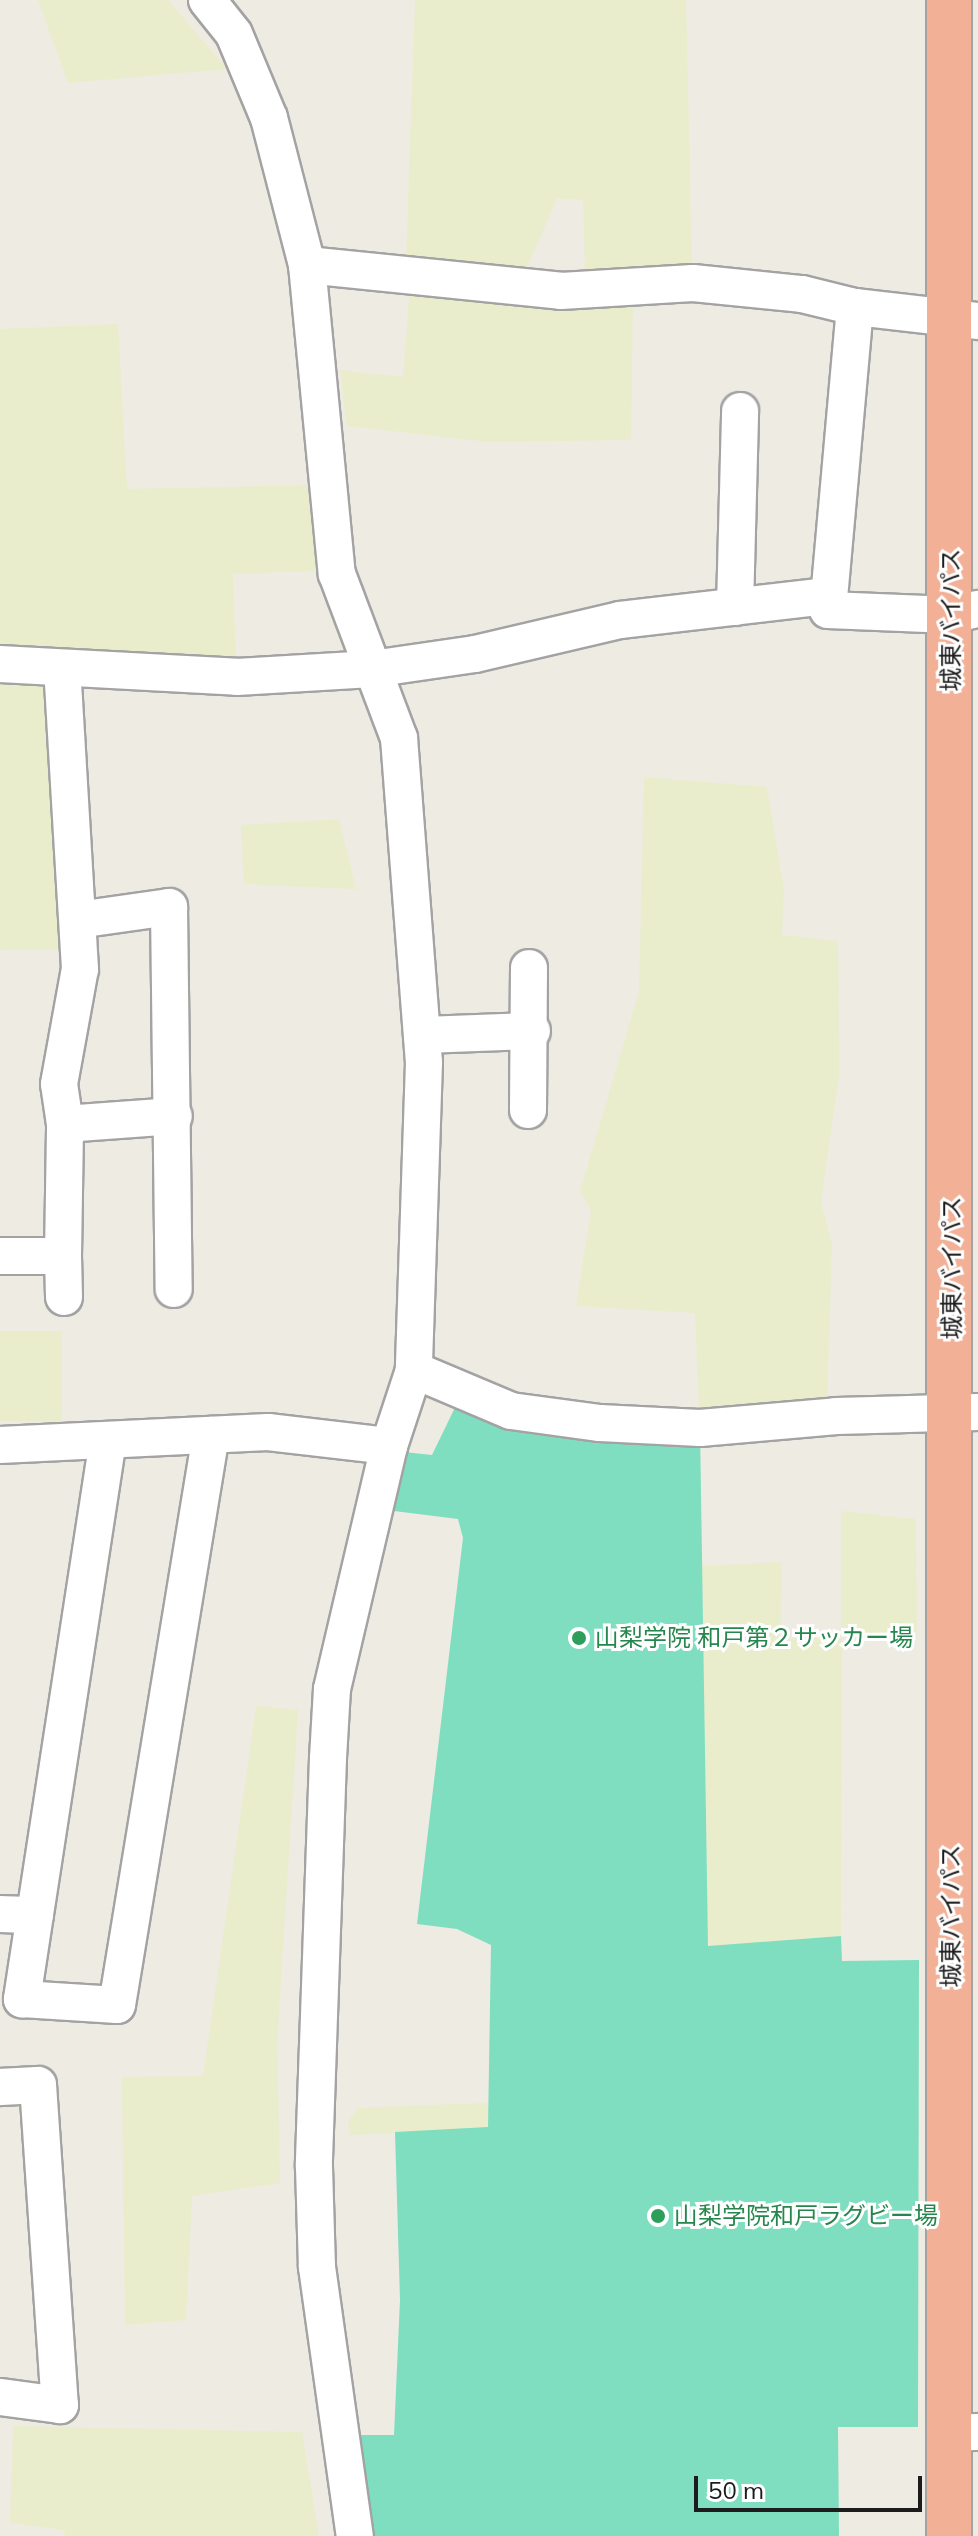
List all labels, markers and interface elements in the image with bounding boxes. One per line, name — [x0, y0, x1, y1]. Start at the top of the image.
street label: 城東バイパス — [937, 548, 965, 692]
street label: 城東バイパス — [938, 1196, 966, 1340]
place label: 山梨学院 和戸第２サッカー場 — [595, 1624, 913, 1652]
marker: 山梨学院 和戸第２サッカー場 — [570, 1629, 588, 1647]
street label: 城東バイパス — [937, 1844, 965, 1988]
place label: 山梨学院和戸ラグビー場 — [674, 2202, 938, 2230]
marker: 山梨学院和戸ラグビー場 — [649, 2207, 667, 2225]
scale bar — [698, 2460, 926, 2510]
text: 50 m — [708, 2475, 764, 2505]

